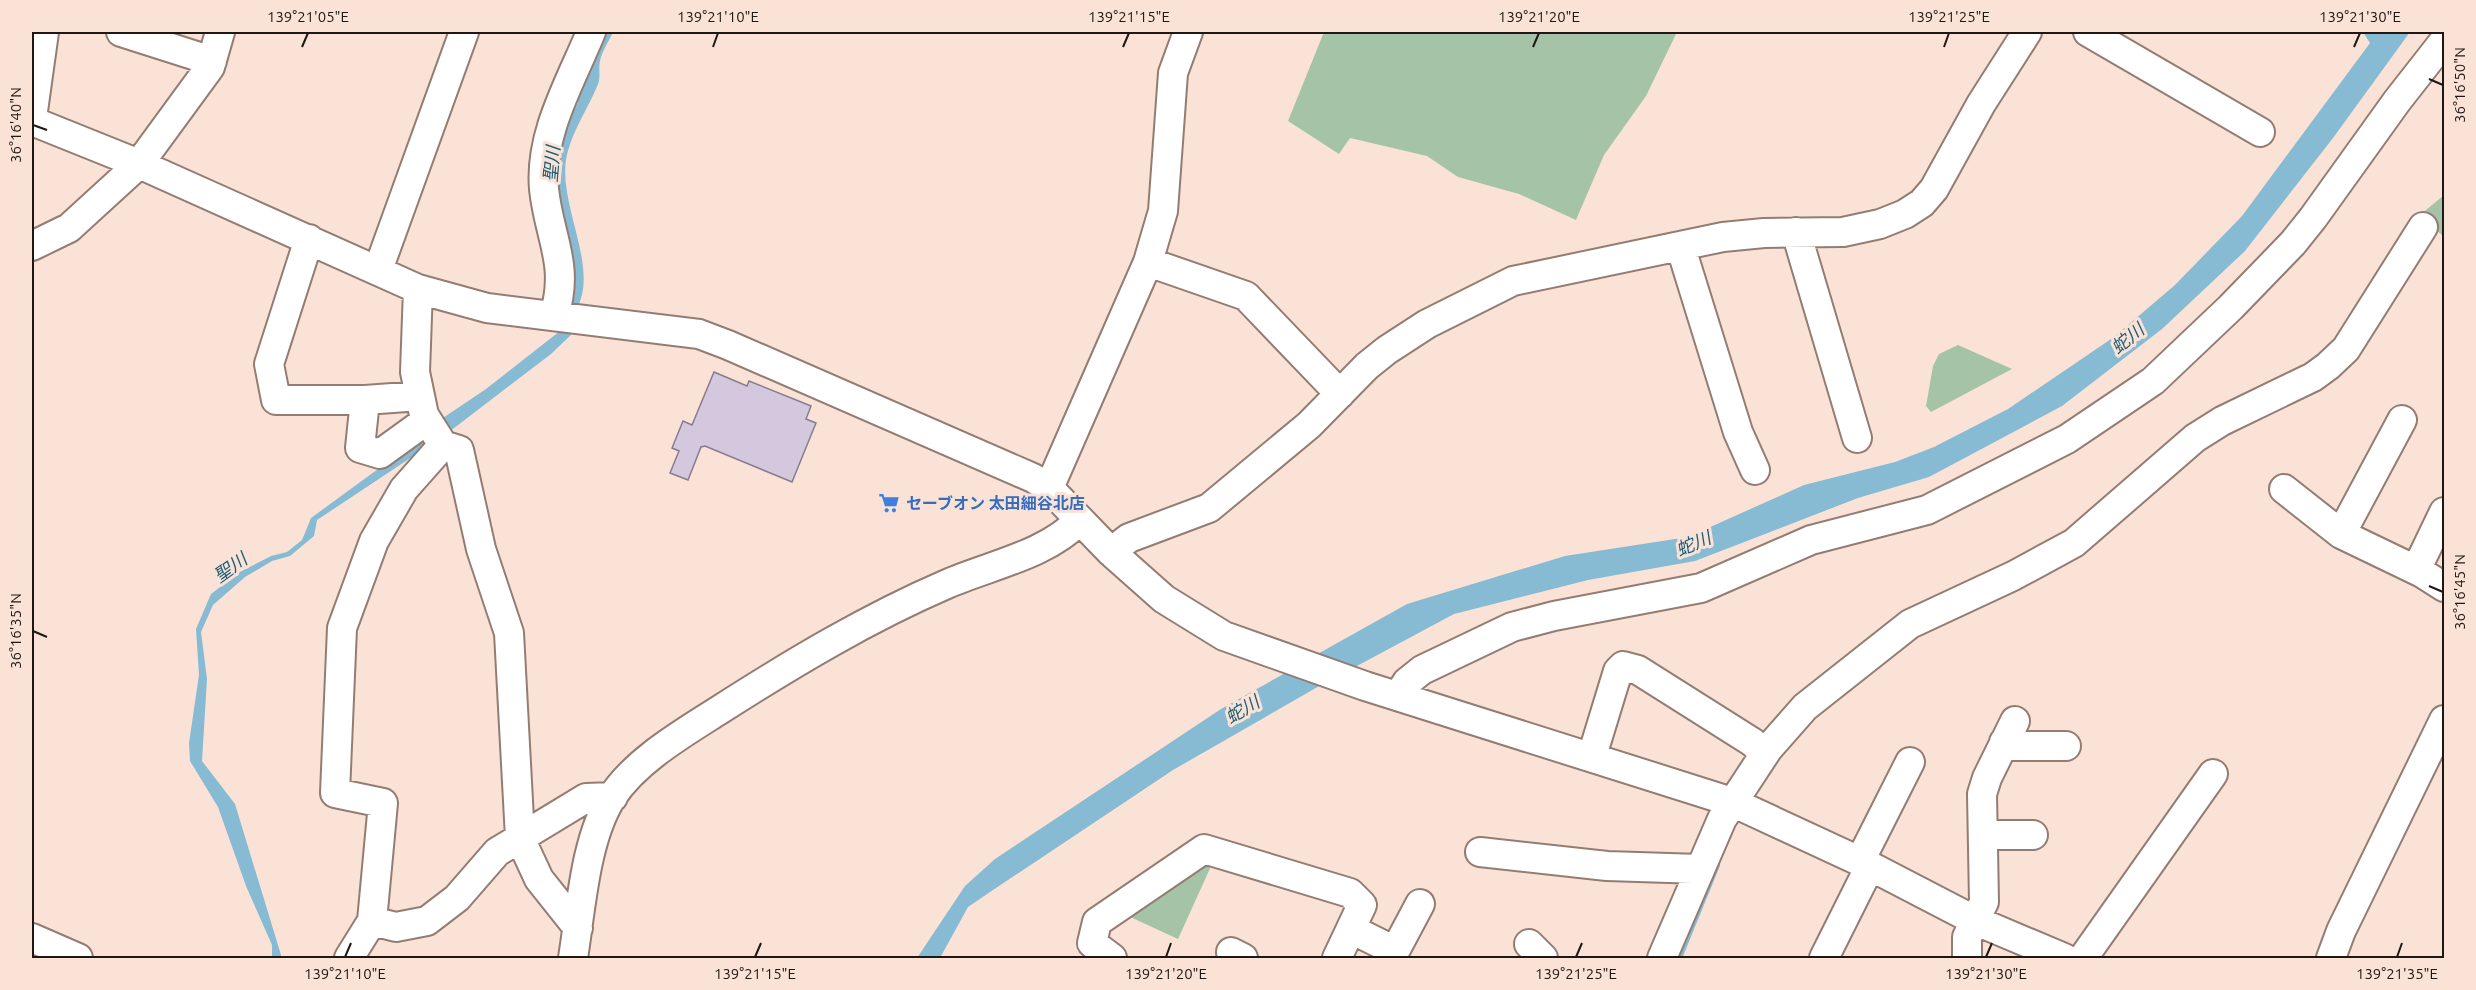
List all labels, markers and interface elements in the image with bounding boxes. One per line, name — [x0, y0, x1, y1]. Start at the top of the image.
text: 139°21'05"E — [267, 8, 349, 25]
text: 139°21'10"E — [677, 8, 759, 25]
text: 139°21'15"E — [1088, 8, 1170, 25]
text: 139°21'20"E — [1498, 8, 1580, 25]
text: 139°21'25"E — [1908, 8, 1990, 25]
text: 139°21'30"E — [2319, 8, 2401, 25]
text: 36°16'50"N — [2451, 47, 2468, 123]
text: 36°16'40"N — [7, 87, 24, 163]
water label: 聖川 — [539, 143, 563, 183]
water label: 蛇川 — [2107, 318, 2149, 357]
supermarket icon: セーブオン 太田細谷北店 — [877, 491, 901, 515]
place label: セーブオン 太田細谷北店 — [906, 494, 1085, 512]
water label: 蛇川 — [1673, 526, 1715, 559]
water label: 聖川 — [210, 547, 252, 586]
text: 36°16'45"N — [2451, 554, 2468, 630]
text: 36°16'35"N — [7, 593, 24, 669]
water label: 蛇川 — [1221, 690, 1264, 727]
text: 139°21'10"E — [304, 965, 386, 982]
text: 139°21'15"E — [714, 965, 796, 982]
text: 139°21'20"E — [1125, 965, 1207, 982]
text: 139°21'25"E — [1535, 965, 1617, 982]
text: 139°21'30"E — [1945, 965, 2027, 982]
text: 139°21'35"E — [2356, 965, 2438, 982]

